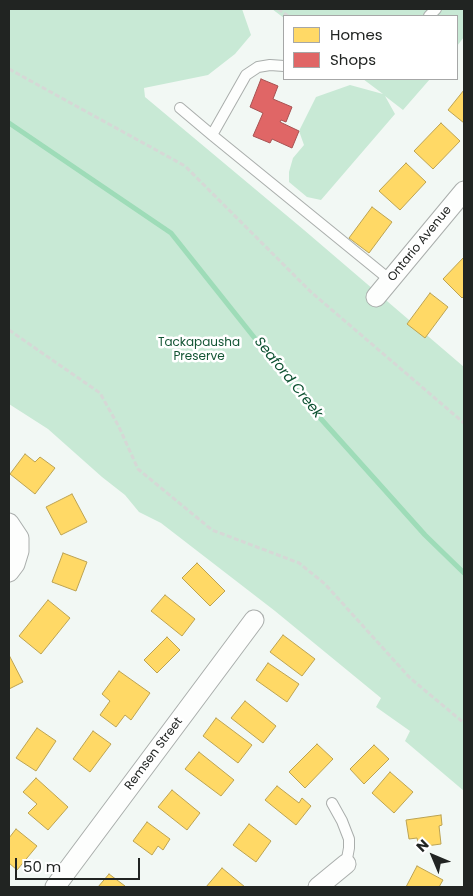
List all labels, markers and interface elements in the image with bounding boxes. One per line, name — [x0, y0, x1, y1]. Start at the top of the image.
legend — [283, 15, 458, 80]
text: Homes — [330, 24, 383, 45]
text: Shops — [330, 49, 376, 70]
street label: Ontario Avenue — [385, 203, 455, 285]
water label: Seaford Creek — [250, 334, 326, 422]
park label: Tackapausha Preserve — [158, 336, 240, 364]
street label: Remsen Street — [122, 715, 186, 793]
north arrow — [408, 831, 458, 881]
text: N — [412, 835, 433, 856]
scale bar — [18, 848, 142, 880]
text: 50 m — [23, 856, 61, 877]

